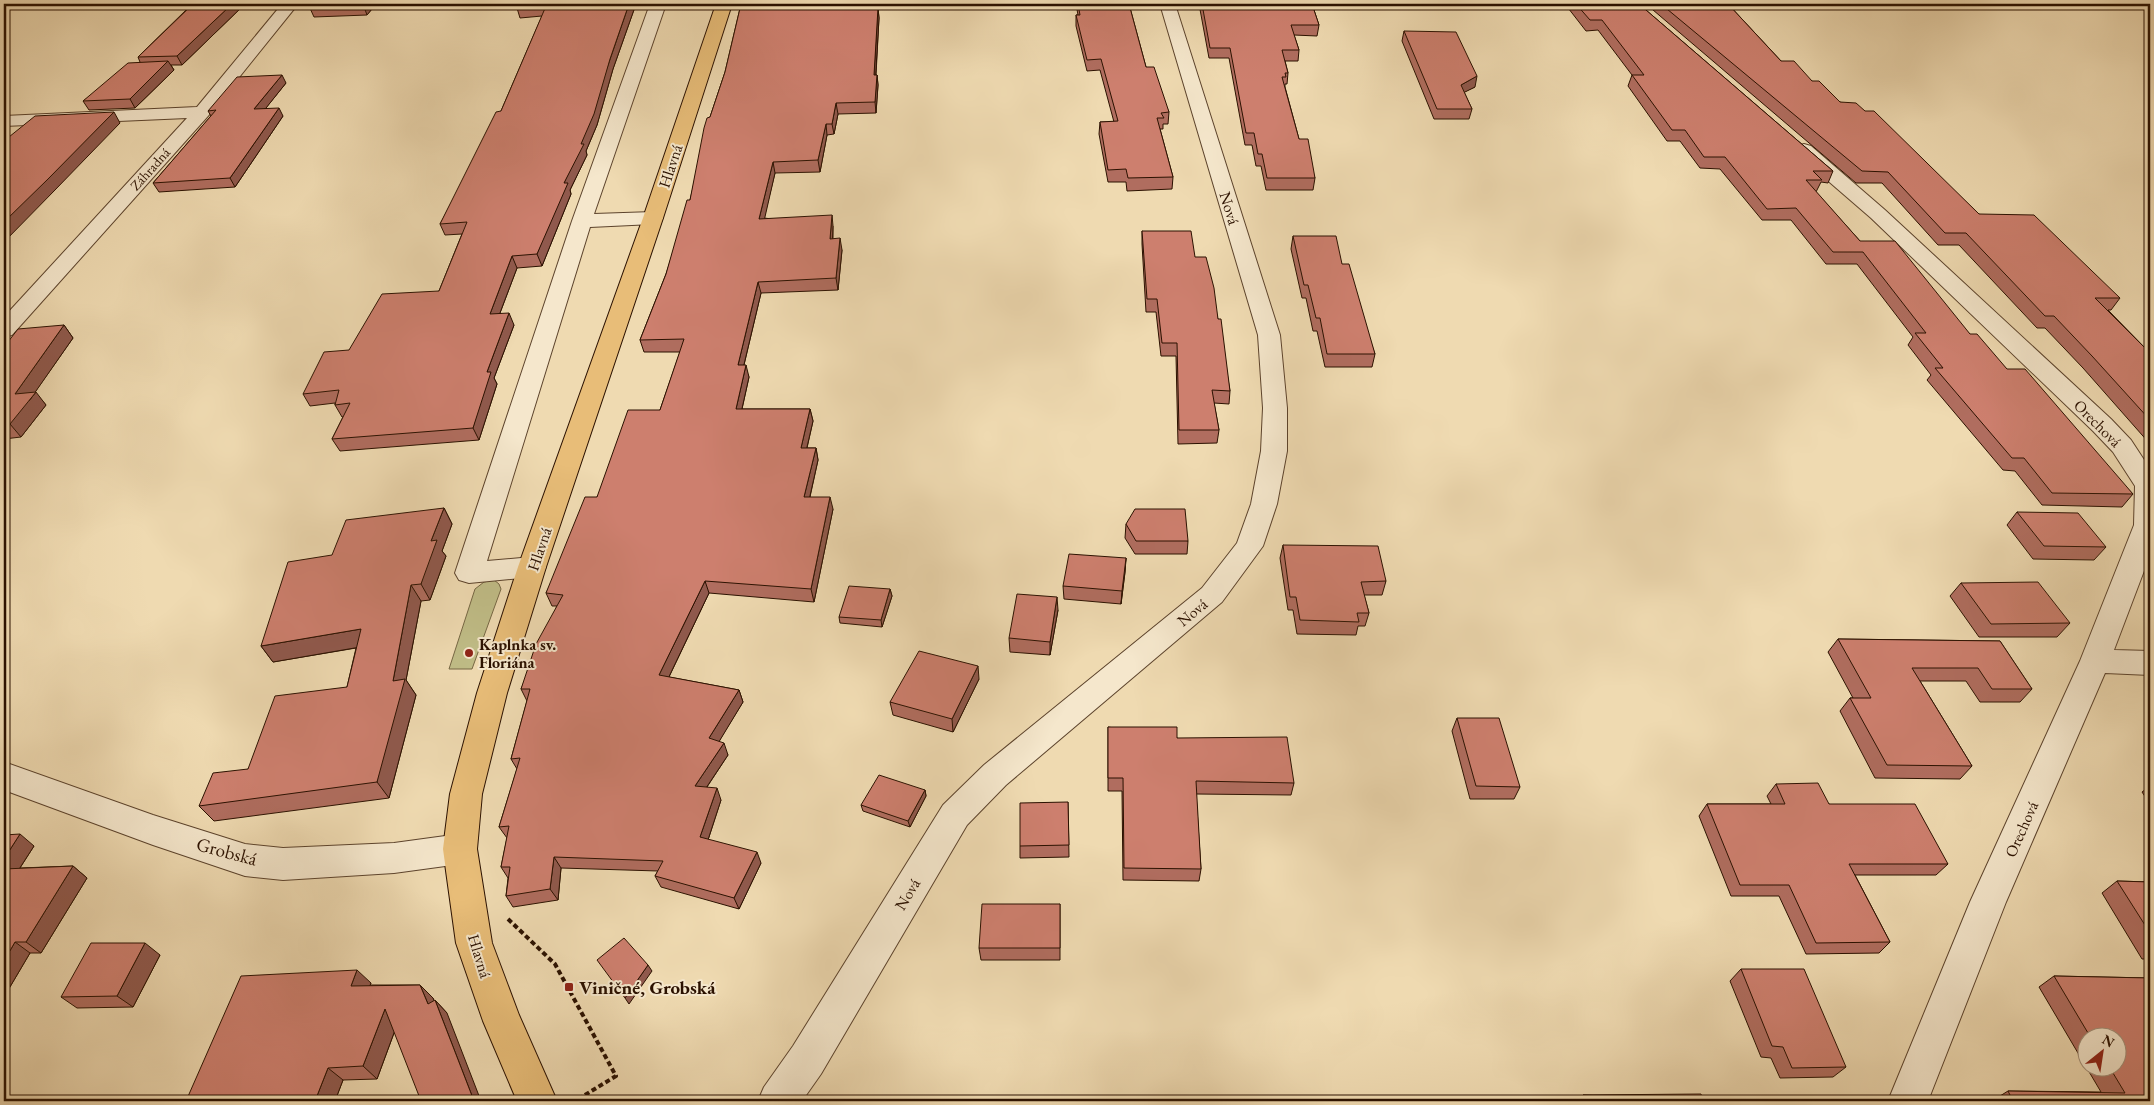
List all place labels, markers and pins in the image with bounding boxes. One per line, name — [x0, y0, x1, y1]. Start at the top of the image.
place label: Kaplnka sv. Floriána — [479, 634, 556, 673]
marker: Kaplnka sv. Floriána — [463, 647, 475, 659]
place label: Viničné, Grobská — [579, 975, 716, 1000]
marker: Viničné, Grobská — [563, 981, 575, 993]

